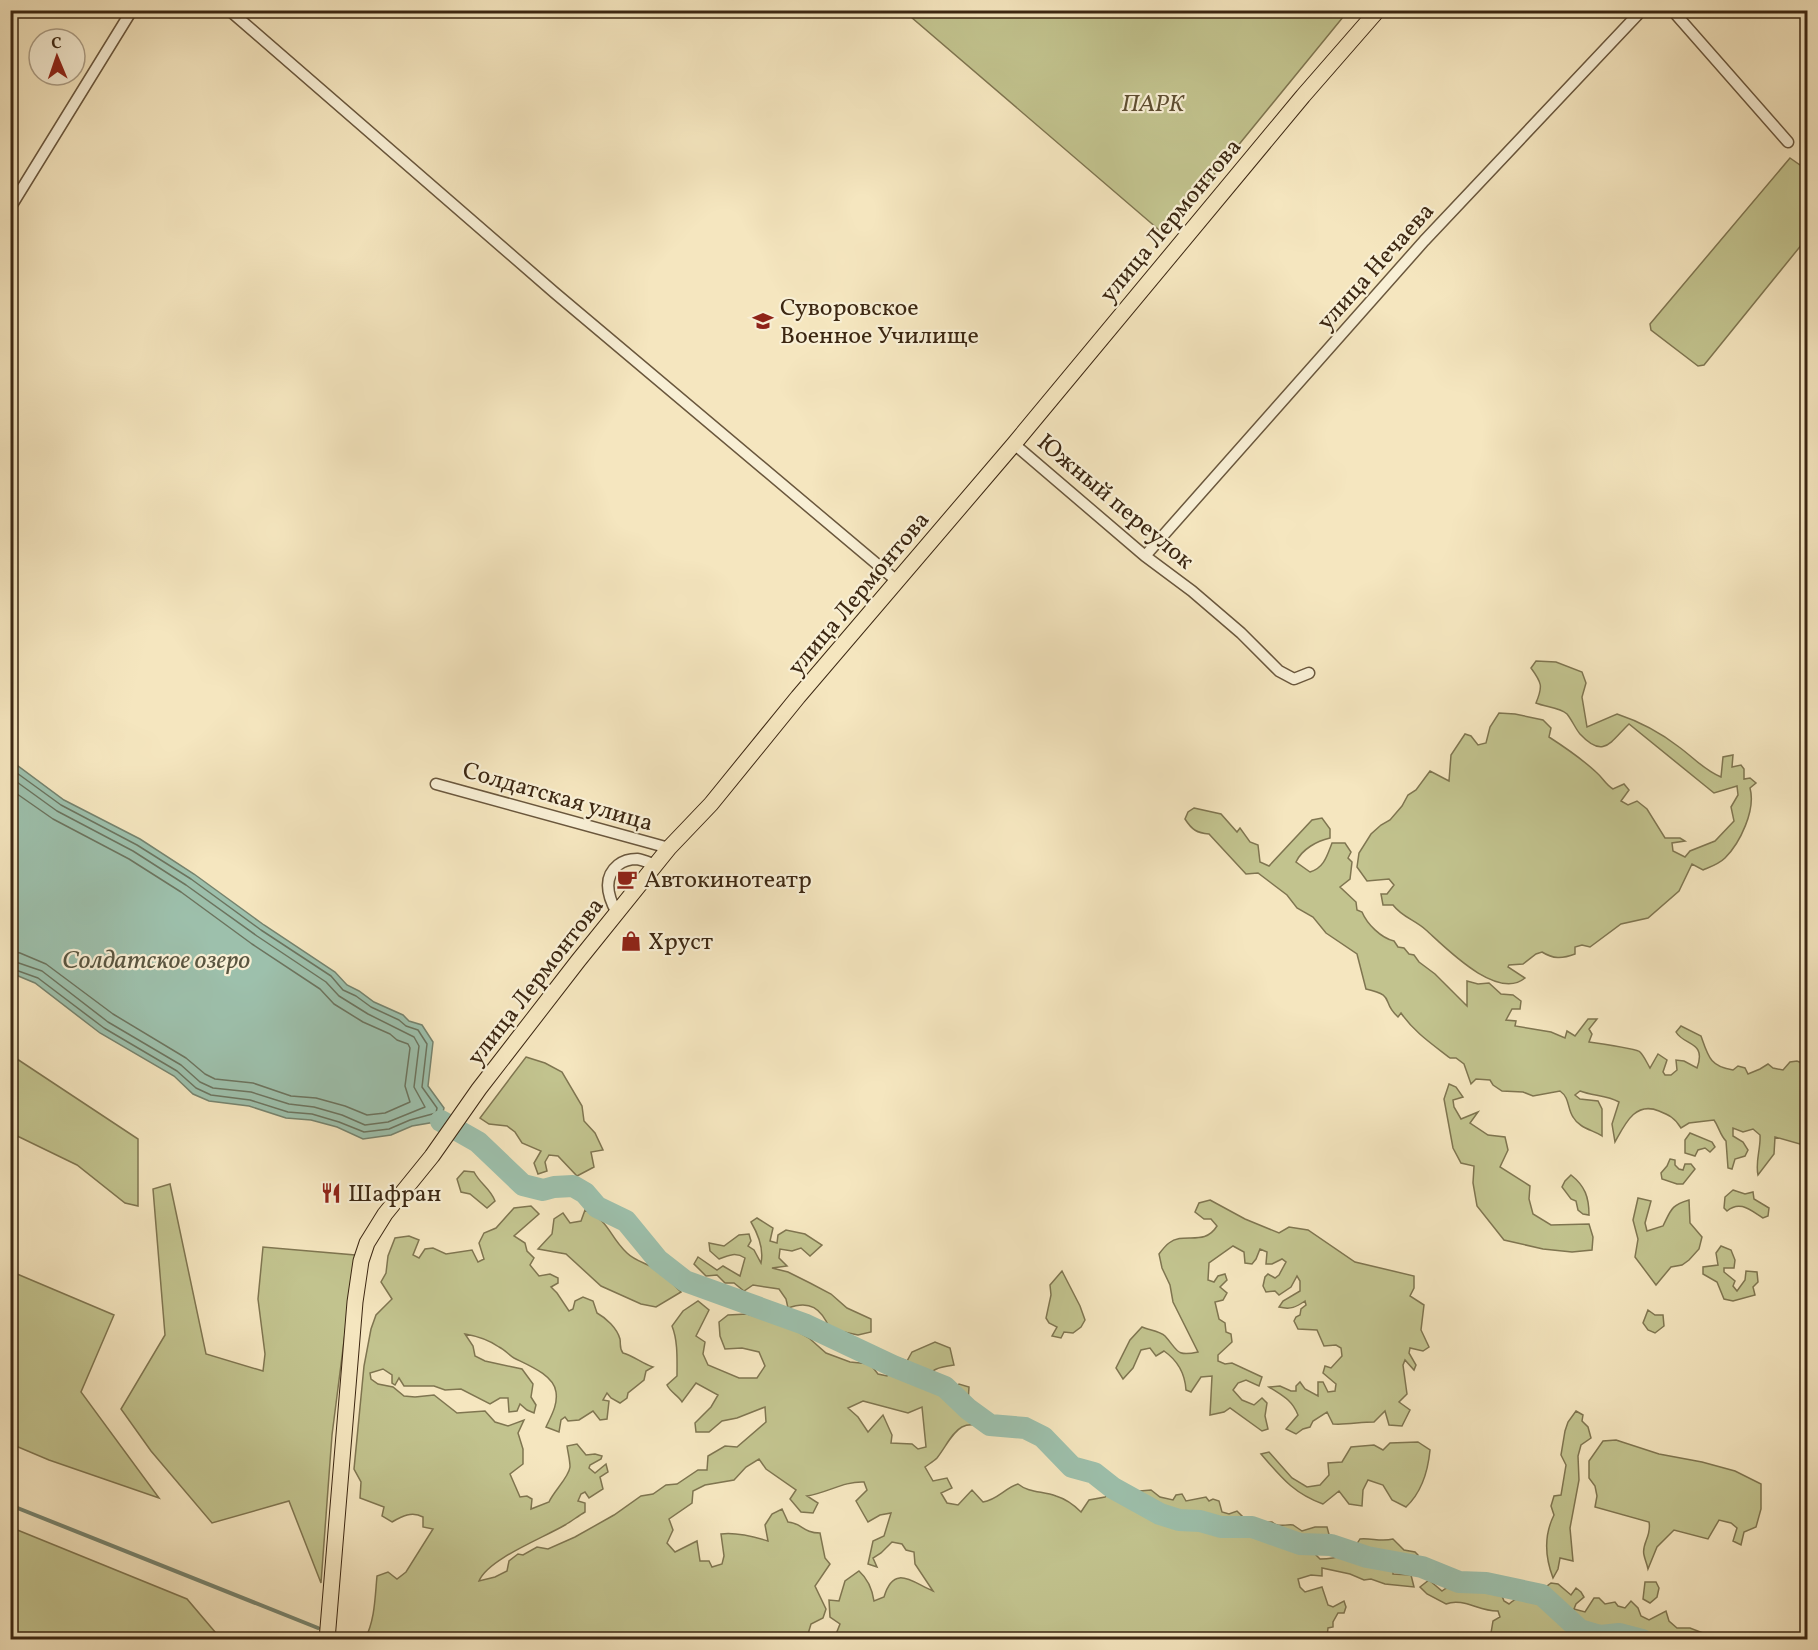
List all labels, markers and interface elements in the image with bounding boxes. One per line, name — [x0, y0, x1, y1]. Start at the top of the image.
north arrow — [27, 27, 87, 87]
text: С — [51, 33, 62, 55]
park label: ПАРК — [1122, 88, 1185, 122]
street label: улица Лермонтова — [1093, 132, 1251, 311]
street label: улица Нечаева — [1310, 196, 1443, 339]
place label: Суворовское Военное Училище — [780, 292, 979, 354]
school or university icon: Суворовское Военное Училище — [751, 309, 775, 333]
street label: Южный переулок — [1029, 427, 1201, 579]
street label: улица Лермонтова — [781, 505, 939, 684]
street label: Солдатская улица — [458, 754, 657, 841]
place label: Автокинотеатр — [644, 864, 812, 898]
cafe icon: Автокинотеатр — [615, 867, 639, 891]
street label: улица Лермонтова — [460, 891, 613, 1074]
place label: Хруст — [648, 926, 713, 960]
shop icon: Хруст — [619, 929, 643, 953]
water label: Солдатское озеро — [62, 943, 250, 979]
place label: Шафран — [348, 1178, 441, 1212]
restaurant icon: Шафран — [319, 1181, 343, 1205]

